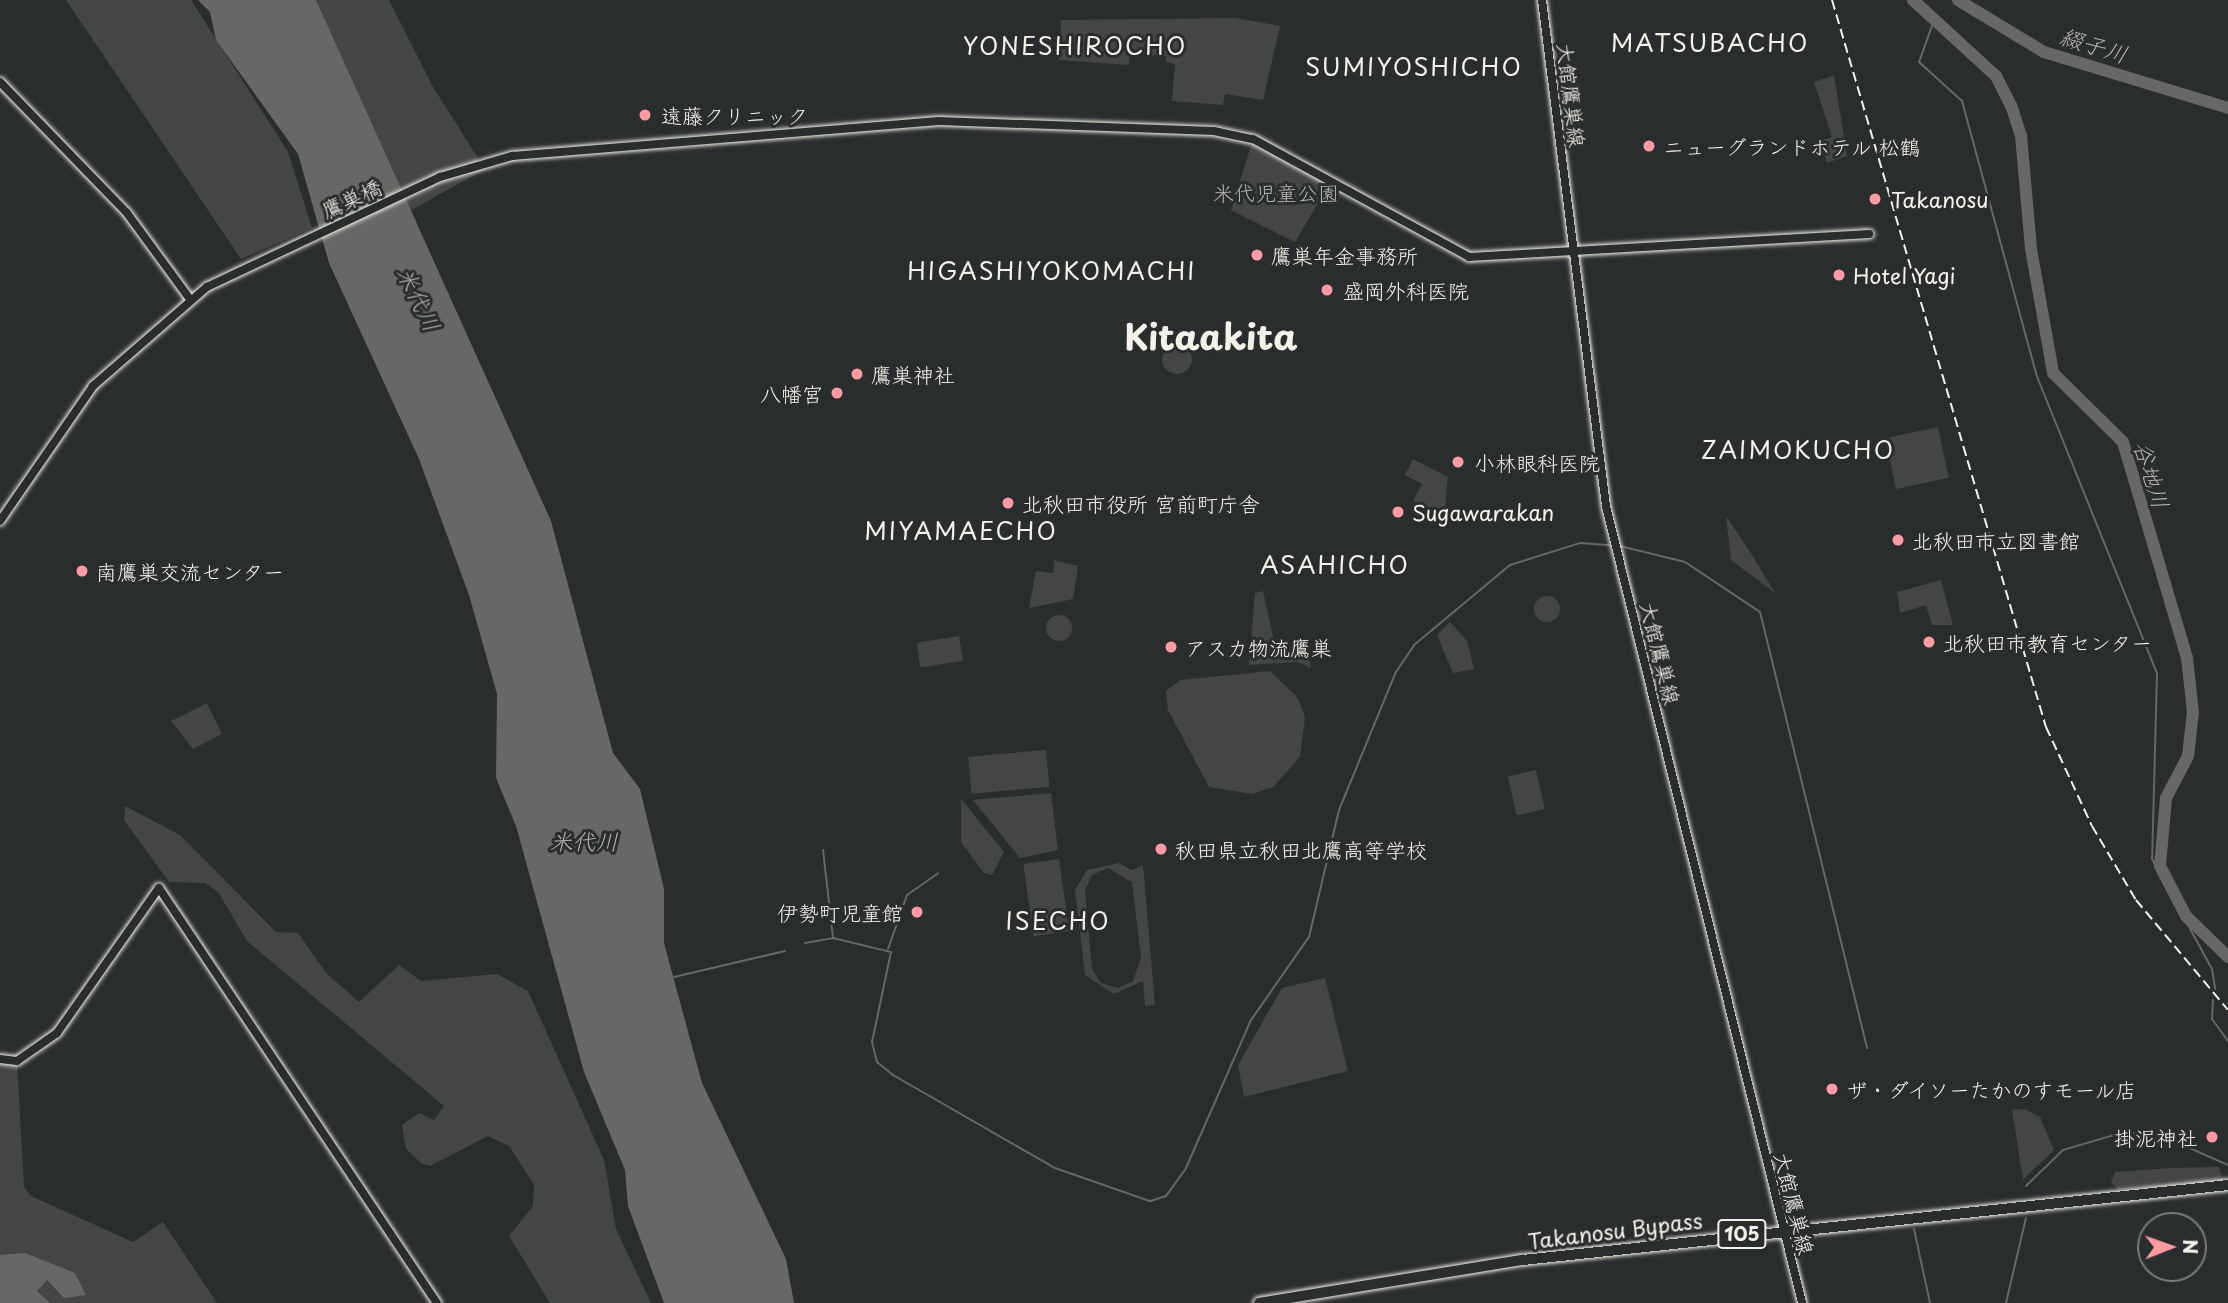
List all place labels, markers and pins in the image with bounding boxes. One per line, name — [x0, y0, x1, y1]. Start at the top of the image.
place label: 遠藤クリニック — [661, 102, 808, 128]
marker: 遠藤クリニック — [635, 105, 655, 125]
place label: ニューグランドホテル 松鶴 — [1663, 133, 1922, 159]
marker: ニューグランドホテル 松鶴 — [1641, 138, 1657, 154]
place label: Takanosu — [1891, 186, 1988, 212]
marker: Takanosu — [1865, 189, 1885, 209]
place label: 鷹巣年金事務所 — [1271, 242, 1418, 268]
marker: 鷹巣年金事務所 — [1249, 247, 1265, 263]
place label: Hotel Yagi — [1853, 262, 1955, 288]
marker: Hotel Yagi — [1831, 267, 1847, 283]
place label: 盛岡外科医院 — [1343, 277, 1469, 303]
marker: 盛岡外科医院 — [1317, 280, 1337, 300]
place label: 鷹巣神社 — [871, 361, 955, 387]
marker: 鷹巣神社 — [849, 366, 865, 382]
place label: 八幡宮 — [760, 380, 823, 406]
marker: 八幡宮 — [829, 385, 845, 401]
place label: 小林眼科医院 — [1474, 449, 1600, 475]
marker: 小林眼科医院 — [1448, 452, 1468, 472]
place label: 北秋田市役所 宮前町庁舎 — [1022, 490, 1260, 516]
marker: 北秋田市役所 宮前町庁舎 — [1000, 495, 1016, 511]
place label: Sugawarakan — [1412, 499, 1554, 525]
marker: Sugawarakan — [1390, 504, 1406, 520]
place label: 北秋田市立図書館 — [1912, 527, 2080, 553]
marker: 北秋田市立図書館 — [1890, 532, 1906, 548]
place label: 南鷹巣交流センター — [96, 558, 285, 584]
marker: 南鷹巣交流センター — [74, 563, 90, 579]
place label: 北秋田市教育センター — [1943, 629, 2153, 655]
place label: アスカ物流鷹巣 — [1185, 634, 1332, 660]
marker: 北秋田市教育センター — [1921, 634, 1937, 650]
marker: アスカ物流鷹巣 — [1163, 639, 1179, 655]
place label: 秋田県立秋田北鷹高等学校 — [1175, 836, 1427, 862]
marker: 秋田県立秋田北鷹高等学校 — [1153, 841, 1169, 857]
place label: 伊勢町児童館 — [777, 899, 903, 925]
marker: 伊勢町児童館 — [909, 904, 925, 920]
place label: ザ・ダイソーたかのすモール店 — [1846, 1076, 2140, 1102]
marker: ザ・ダイソーたかのすモール店 — [1824, 1081, 1840, 1097]
place label: 掛泥神社 — [2114, 1124, 2198, 1150]
marker: 掛泥神社 — [2204, 1129, 2220, 1145]

